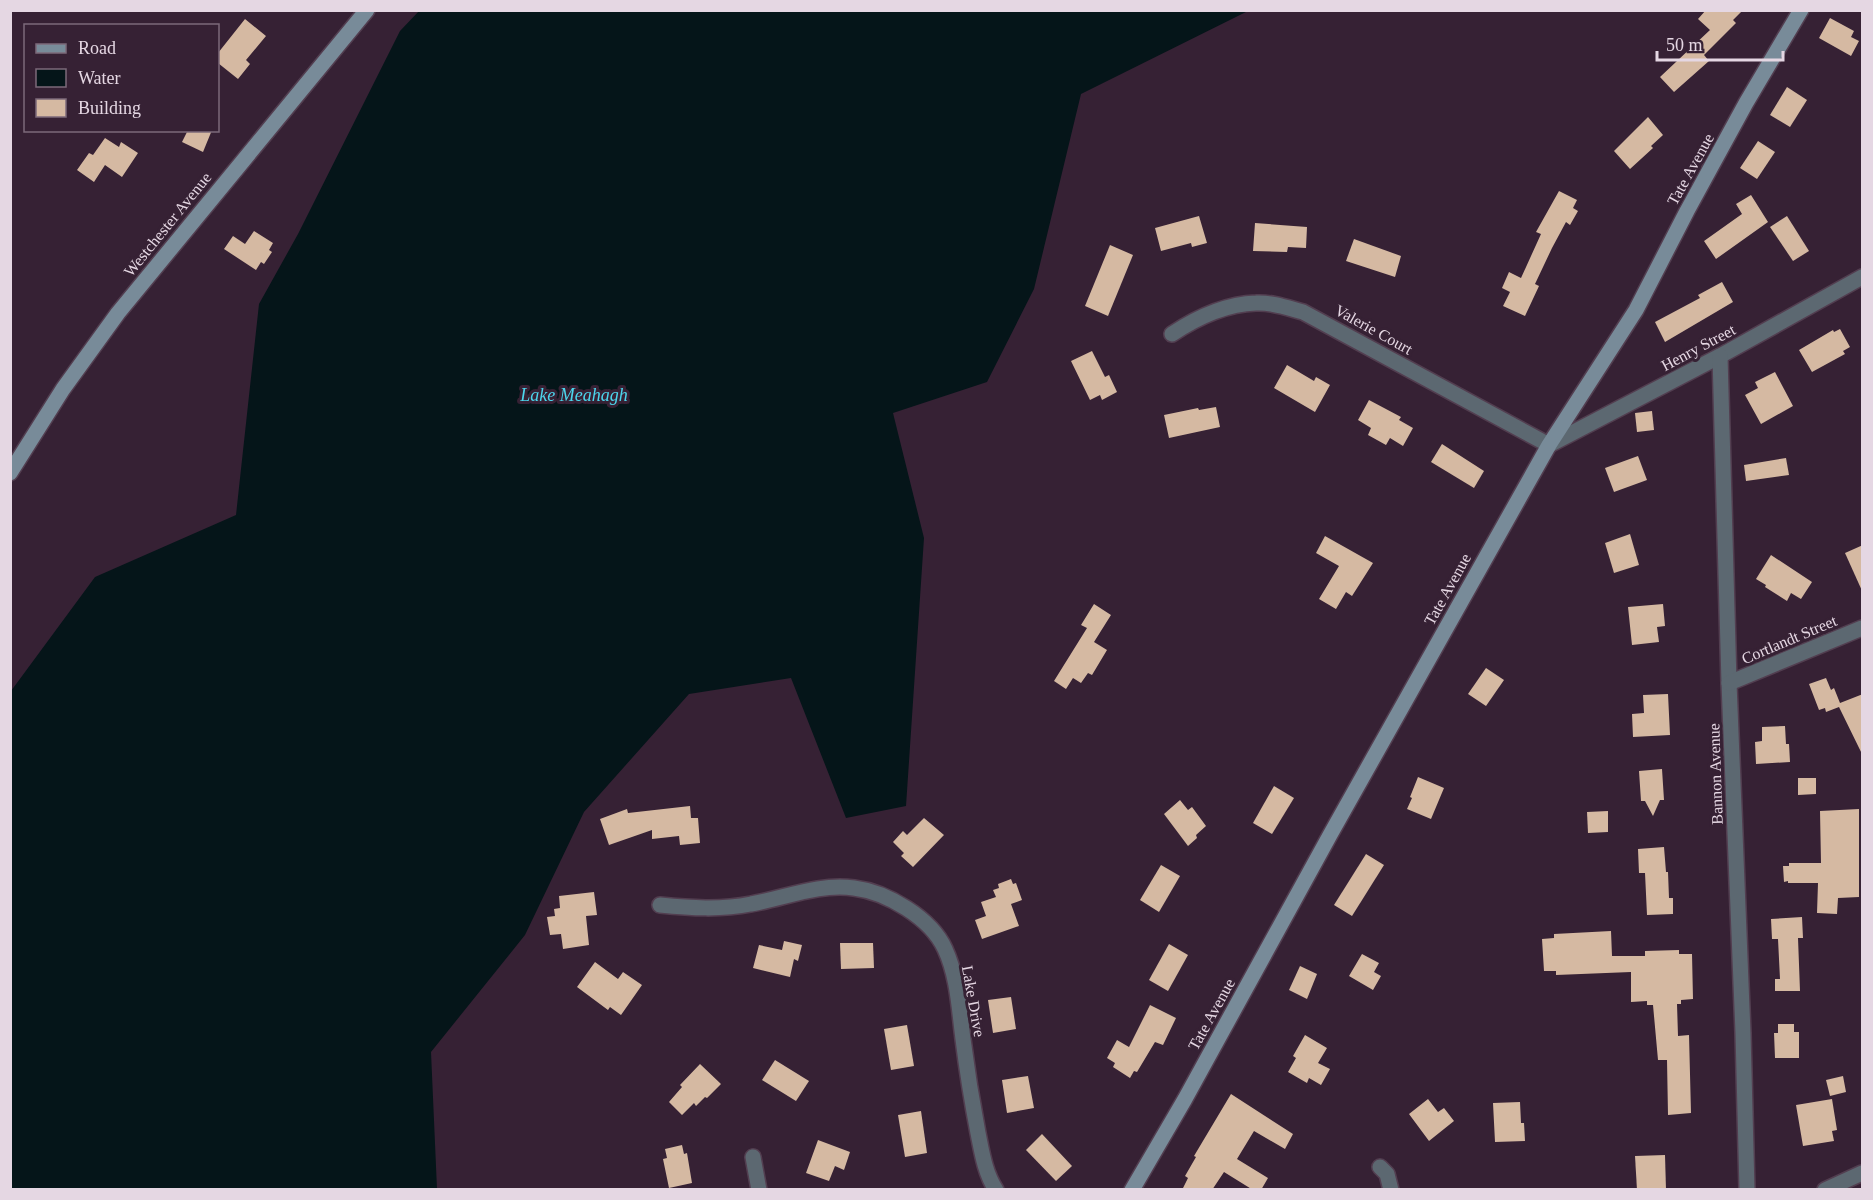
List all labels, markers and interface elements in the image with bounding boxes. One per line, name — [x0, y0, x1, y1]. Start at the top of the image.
legend — [24, 24, 219, 132]
scale bar — [1657, 24, 1783, 62]
text: 50 m — [1666, 35, 1703, 55]
text: Road — [78, 38, 116, 58]
text: Water — [78, 68, 121, 88]
text: Building — [78, 98, 141, 118]
street label: Tate Avenue — [1664, 131, 1717, 208]
street label: Westchester Avenue — [120, 169, 214, 280]
street label: Valerie Court — [1332, 301, 1416, 358]
street label: Henry Street — [1658, 321, 1739, 375]
water label: Lake Meahagh — [519, 385, 628, 405]
street label: Tate Avenue — [1421, 551, 1474, 628]
street label: Cortlandt Street — [1739, 612, 1840, 667]
street label: Bannon Avenue — [1705, 723, 1726, 825]
street label: Lake Drive — [959, 964, 988, 1038]
street label: Tate Avenue — [1185, 976, 1238, 1053]

